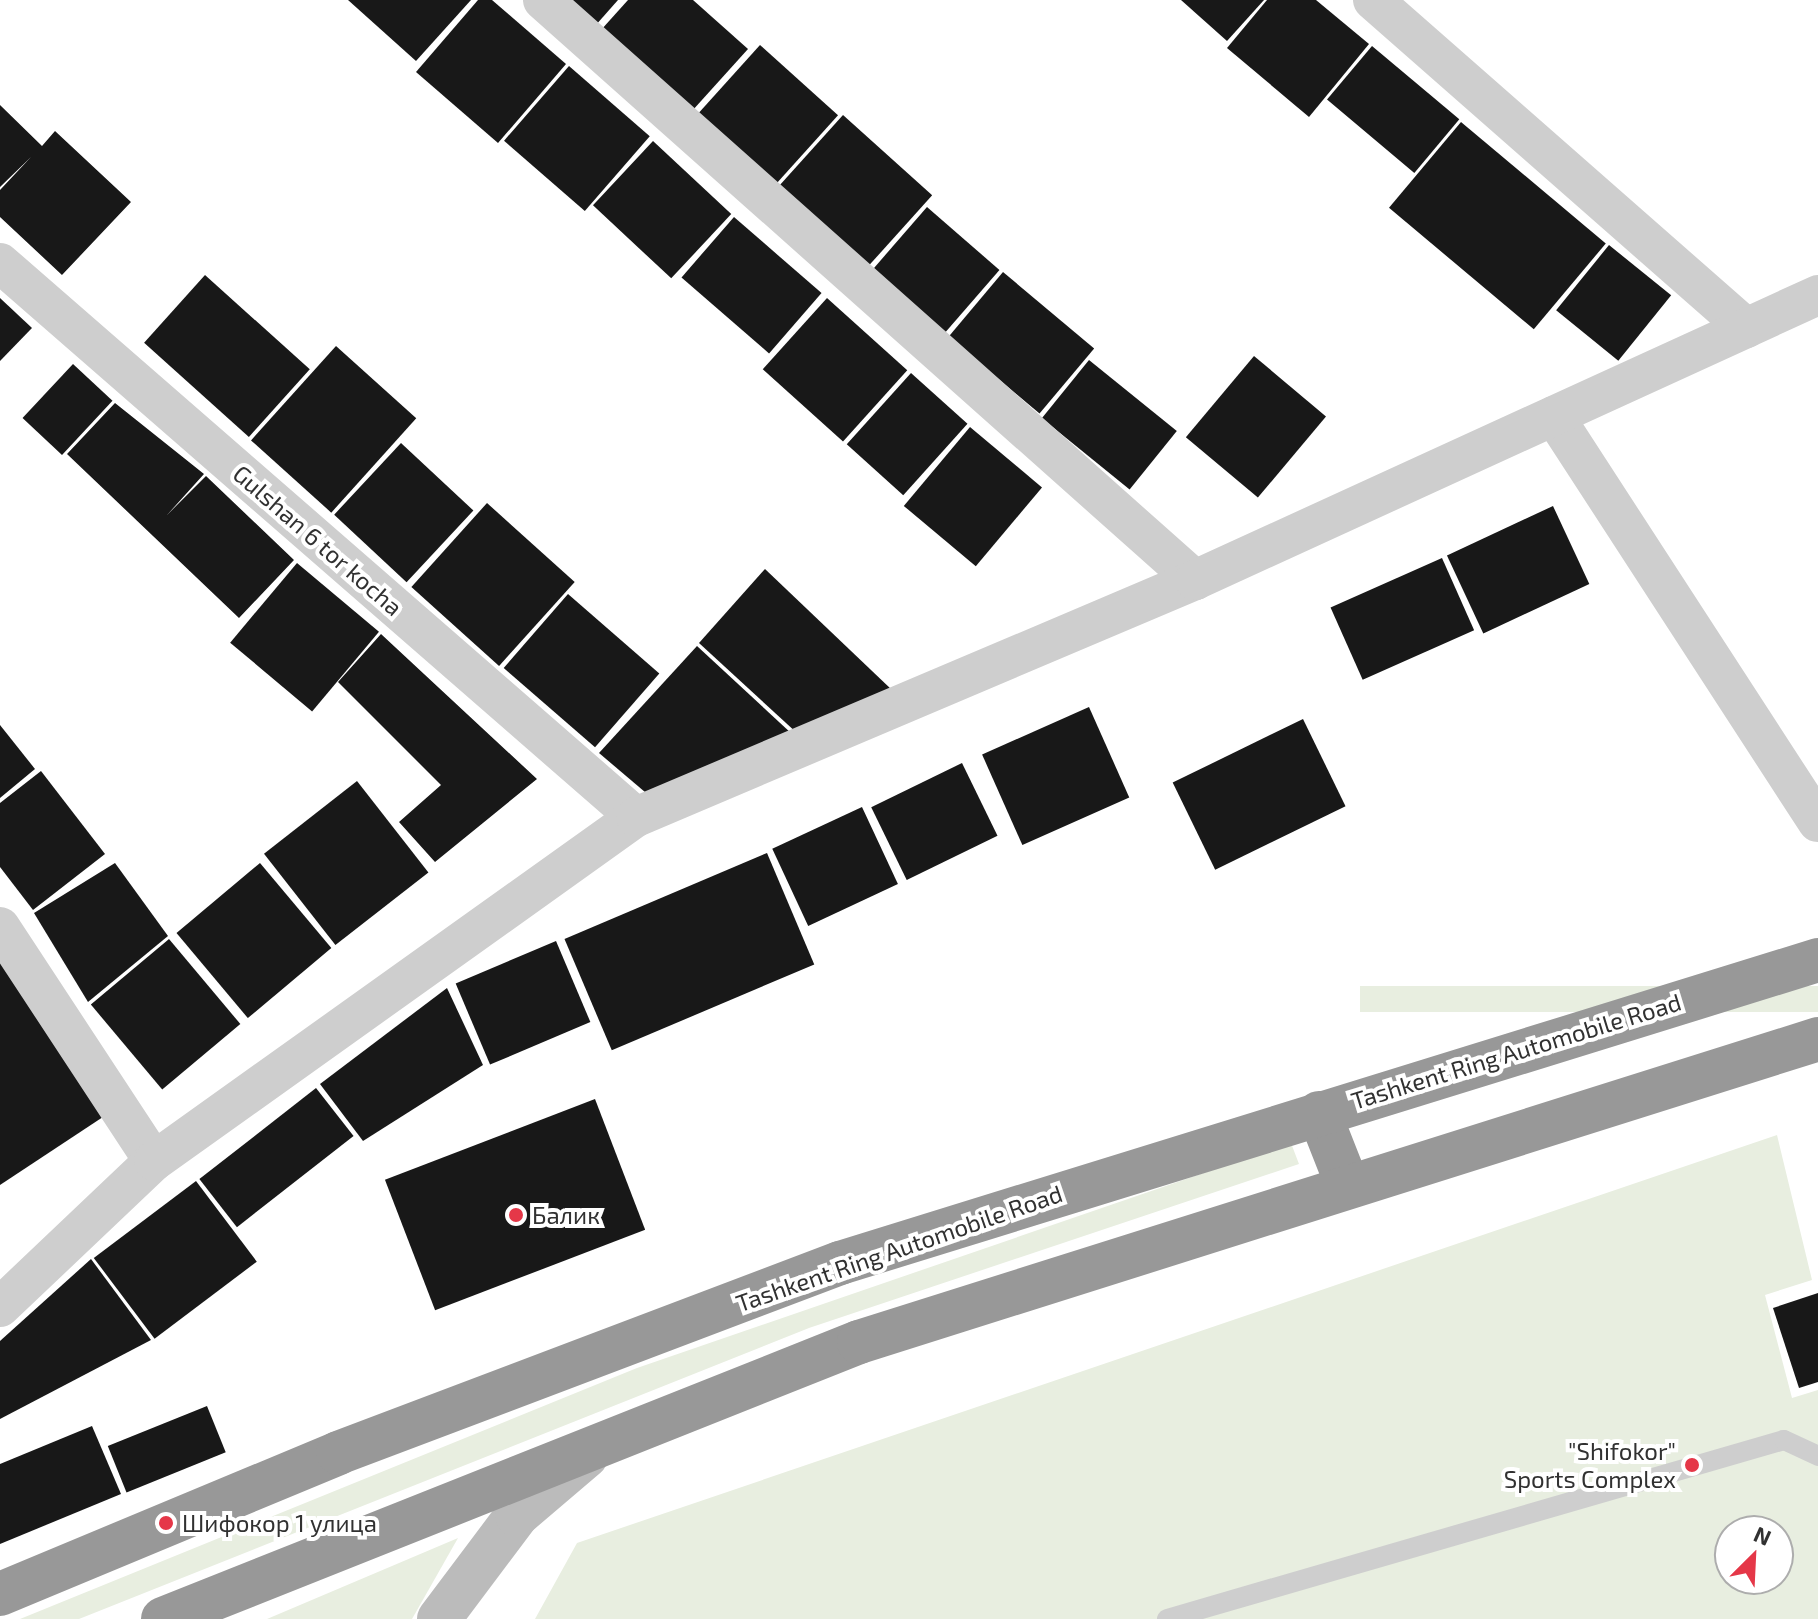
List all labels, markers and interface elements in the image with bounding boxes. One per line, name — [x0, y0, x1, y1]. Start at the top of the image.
street label: Gulshan 6 tor kocha — [227, 458, 409, 622]
street label: Tashkent Ring Automobile Road — [1347, 987, 1685, 1115]
street label: Tashkent Ring Automobile Road — [732, 1178, 1066, 1318]
place label: Балик — [532, 1201, 600, 1229]
marker: Балик — [507, 1206, 525, 1224]
place label: "Shifokor" Sports Complex — [1504, 1437, 1676, 1493]
marker: "Shifokor" Sports Complex — [1683, 1456, 1701, 1474]
place label: Шифокор 1 улица — [182, 1509, 377, 1537]
marker: Шифокор 1 улица — [157, 1514, 175, 1532]
north arrow — [1714, 1515, 1794, 1595]
text: N — [1750, 1520, 1775, 1550]

